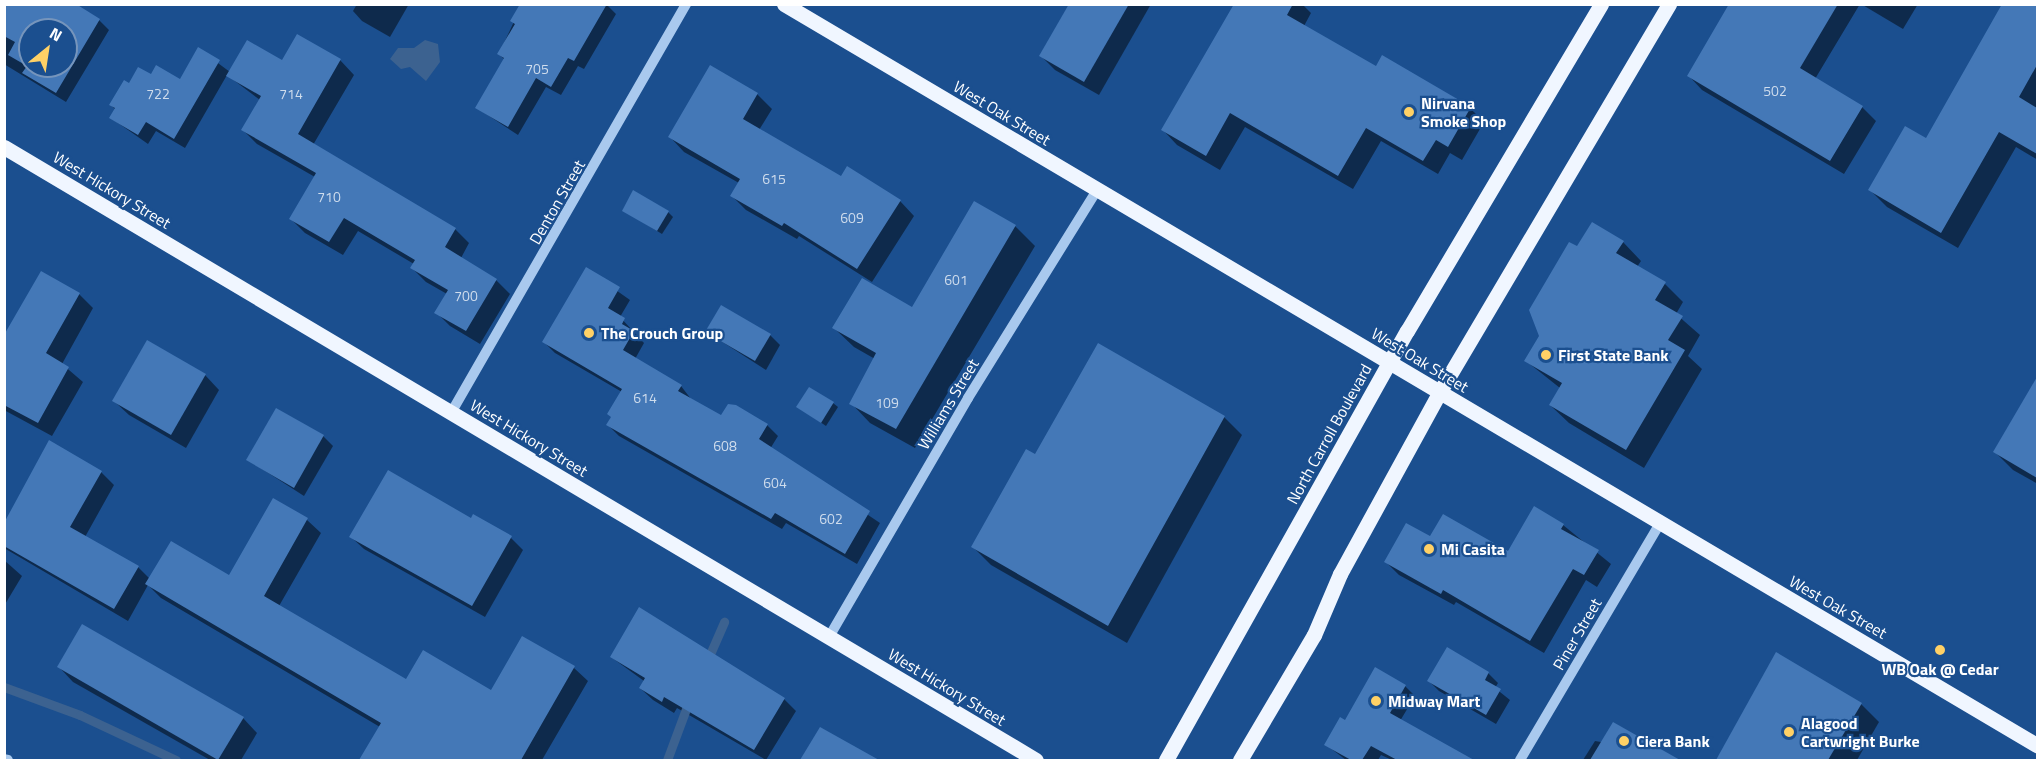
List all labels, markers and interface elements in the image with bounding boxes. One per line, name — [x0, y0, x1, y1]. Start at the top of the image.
north arrow — [18, 18, 78, 78]
text: N — [45, 21, 67, 47]
house number: 705 — [525, 61, 549, 77]
street label: West Oak Street — [950, 77, 1054, 149]
house number: 502 — [1763, 83, 1787, 99]
house number: 722 — [146, 86, 170, 102]
house number: 714 — [279, 86, 303, 102]
place label: Nirvana Smoke Shop — [1421, 93, 1506, 131]
marker: Nirvana Smoke Shop — [1402, 105, 1416, 119]
street label: West Hickory Street — [50, 147, 174, 233]
street label: Denton Street — [525, 156, 589, 248]
house number: 615 — [762, 171, 786, 187]
house number: 710 — [317, 189, 341, 205]
house number: 609 — [840, 210, 864, 226]
house number: 601 — [944, 272, 968, 288]
house number: 700 — [454, 288, 478, 304]
place label: The Crouch Group — [601, 323, 723, 343]
street label: West Oak Street — [1368, 324, 1472, 396]
marker: The Crouch Group — [582, 326, 596, 340]
place label: First State Bank — [1558, 345, 1669, 365]
marker: First State Bank — [1539, 348, 1553, 362]
street label: Williams Street — [913, 355, 983, 453]
street label: North Carroll Boulevard — [1282, 361, 1376, 507]
house number: 614 — [633, 390, 657, 406]
street label: West Hickory Street — [467, 395, 591, 481]
house number: 109 — [875, 395, 899, 411]
house number: 608 — [713, 438, 737, 454]
house number: 604 — [763, 475, 787, 491]
house number: 602 — [819, 511, 843, 527]
place label: Mi Casita — [1441, 539, 1505, 559]
marker: Mi Casita — [1422, 542, 1436, 556]
street label: West Oak Street — [1786, 571, 1890, 643]
street label: Piner Street — [1549, 595, 1605, 673]
marker: WB Oak @ Cedar — [1933, 643, 1947, 657]
street label: West Hickory Street — [885, 644, 1009, 730]
place label: WB Oak @ Cedar — [1881, 659, 1999, 679]
place label: Midway Mart — [1388, 691, 1480, 711]
marker: Midway Mart — [1369, 694, 1383, 708]
place label: Alagood Cartwright Burke — [1801, 713, 1920, 751]
marker: Alagood Cartwright Burke — [1782, 725, 1796, 739]
place label: Ciera Bank — [1636, 731, 1710, 751]
marker: Ciera Bank — [1617, 734, 1631, 748]

